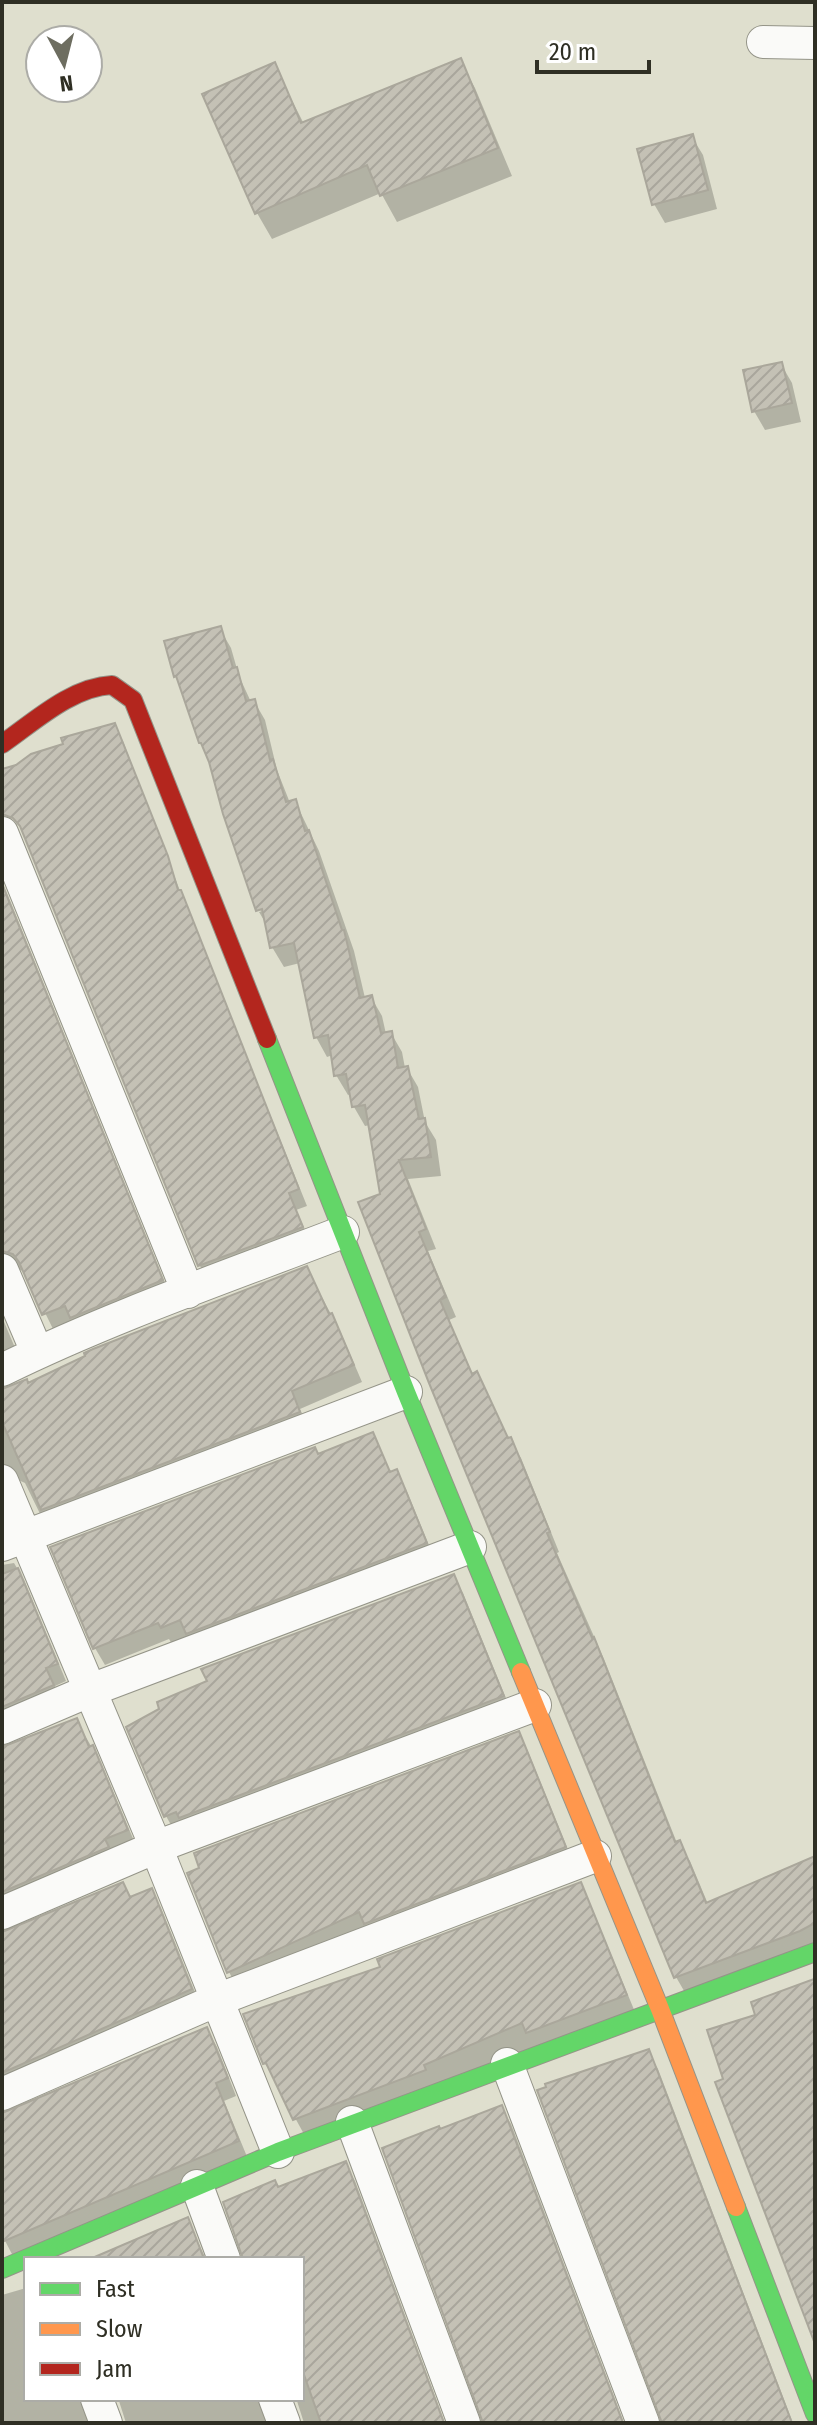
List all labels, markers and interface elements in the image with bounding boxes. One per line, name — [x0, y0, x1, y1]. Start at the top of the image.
north arrow — [24, 24, 104, 104]
scale bar — [537, 24, 649, 74]
text: 20 m — [549, 38, 596, 66]
text: N — [58, 69, 75, 98]
legend — [24, 2257, 304, 2401]
text: Fast — [96, 2275, 135, 2303]
text: Slow — [96, 2315, 143, 2343]
text: Jam — [96, 2355, 133, 2383]

